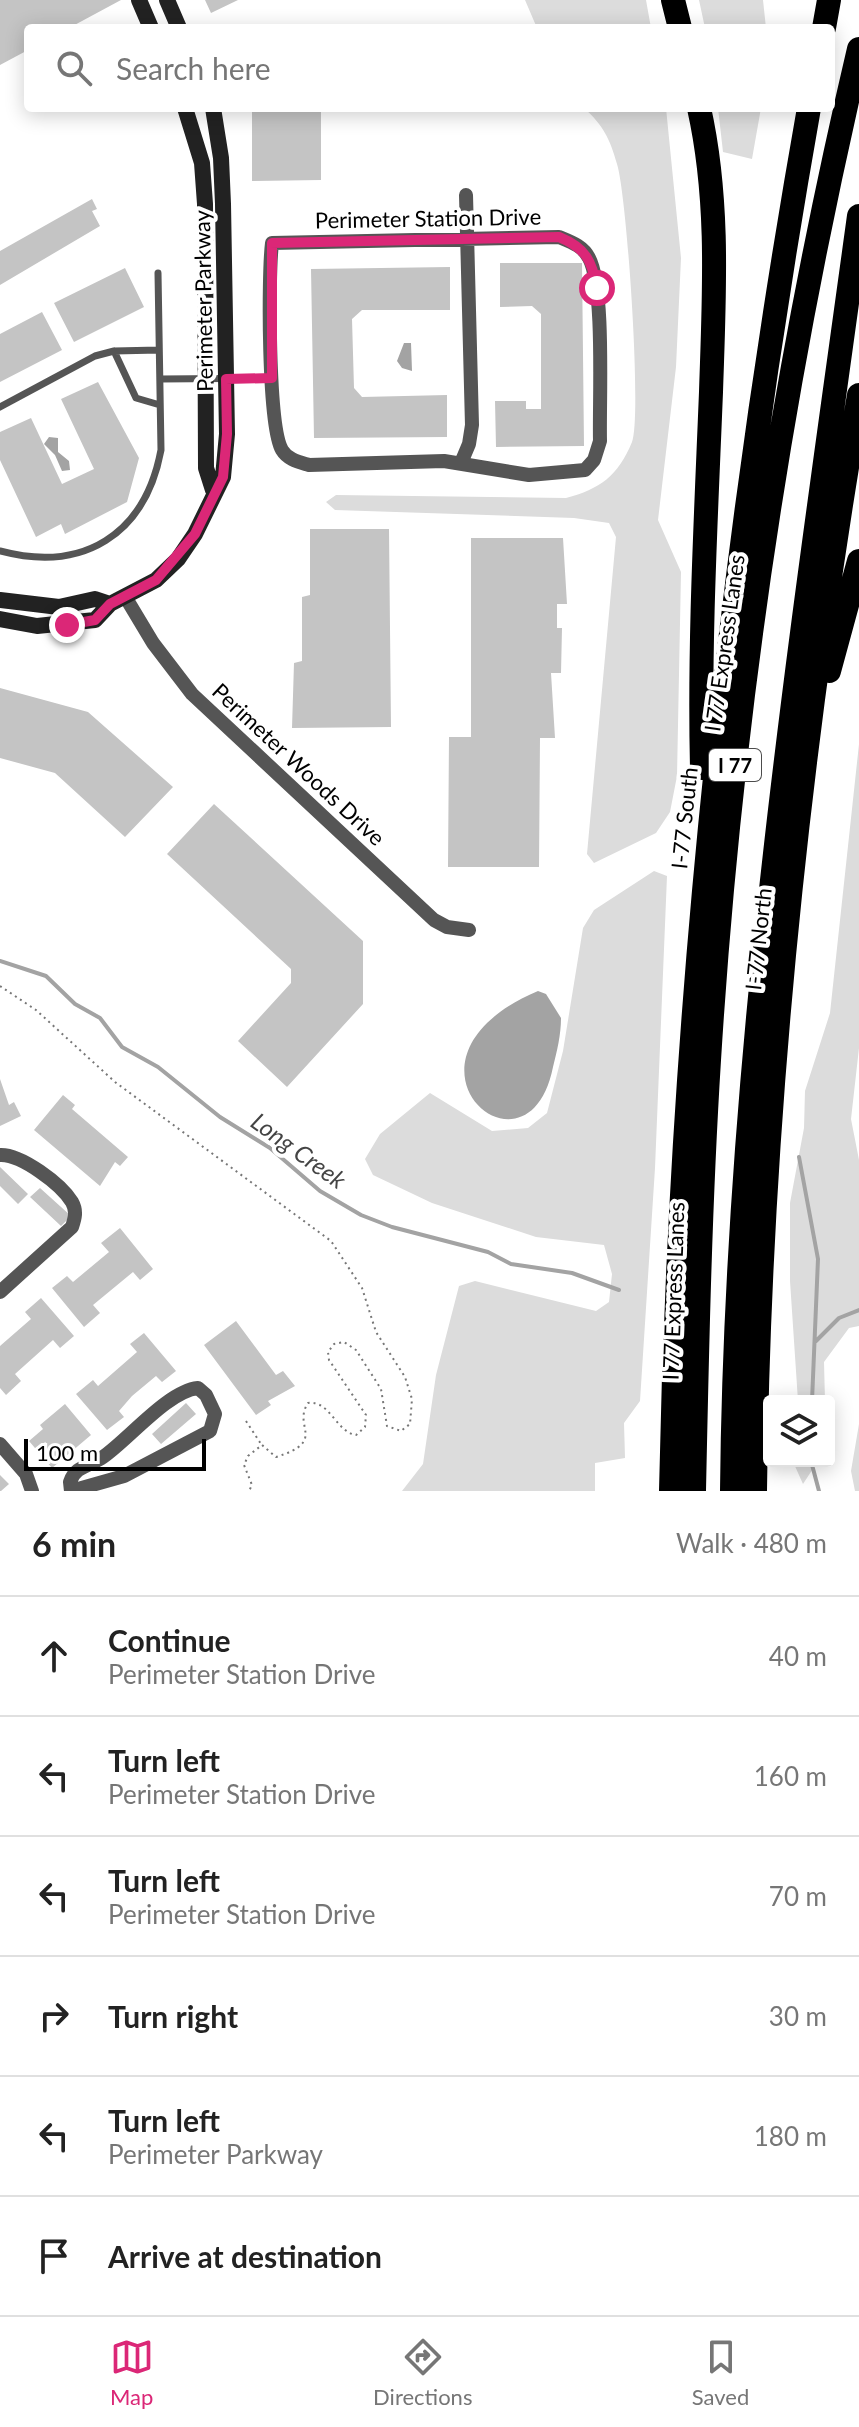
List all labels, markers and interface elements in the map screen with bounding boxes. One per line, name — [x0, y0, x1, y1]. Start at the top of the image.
search box — [24, 24, 835, 112]
icon: search — [52, 46, 96, 90]
text: Search here — [116, 50, 271, 86]
street label: Perimeter Station Drive — [315, 203, 541, 233]
street label: Perimeter Parkway — [188, 209, 218, 392]
route start — [579, 270, 615, 306]
street label: I 77 Express Lanes — [698, 553, 750, 733]
route end — [49, 607, 85, 643]
street label: Perimeter Woods Drive — [207, 677, 391, 851]
road number: I 77 — [709, 749, 761, 781]
street label: I-77 South — [665, 766, 703, 870]
street label: I-77 North — [739, 887, 777, 991]
water label: Long Creek — [246, 1106, 352, 1194]
street label: I 77 Express Lanes — [656, 1201, 690, 1381]
map controls — [763, 1395, 835, 1467]
button: layers — [763, 1395, 835, 1467]
scale bar — [24, 1435, 206, 1471]
text: 100 m — [36, 1439, 98, 1466]
text: 6 min — [32, 1523, 116, 1564]
text: Walk · 480 m — [676, 1527, 827, 1559]
text: Continue — [108, 1622, 231, 1658]
icon: ahead — [32, 1634, 76, 1678]
text: 40 m — [769, 1640, 827, 1672]
text: Perimeter Station Drive — [108, 1658, 375, 1690]
text: Turn left — [108, 1742, 220, 1778]
icon: left — [32, 1754, 76, 1798]
text: 160 m — [754, 1760, 827, 1792]
text: Perimeter Station Drive — [108, 1778, 375, 1810]
text: Turn left — [108, 1862, 220, 1898]
icon: left — [32, 1874, 76, 1918]
text: 70 m — [769, 1880, 827, 1912]
text: Perimeter Station Drive — [108, 1898, 375, 1930]
icon: right — [32, 1994, 76, 2038]
text: Turn right — [108, 1998, 238, 2034]
text: 30 m — [769, 2000, 827, 2032]
text: Turn left — [108, 2102, 220, 2138]
icon: left — [32, 2114, 76, 2158]
text: 180 m — [754, 2120, 827, 2152]
text: Perimeter Parkway — [108, 2138, 323, 2170]
icon: arrive — [32, 2234, 76, 2278]
text: Arrive at destination — [108, 2238, 382, 2274]
tab: Map — [110, 2335, 154, 2410]
tab: Directions — [373, 2335, 472, 2410]
tab: Saved — [692, 2335, 749, 2410]

